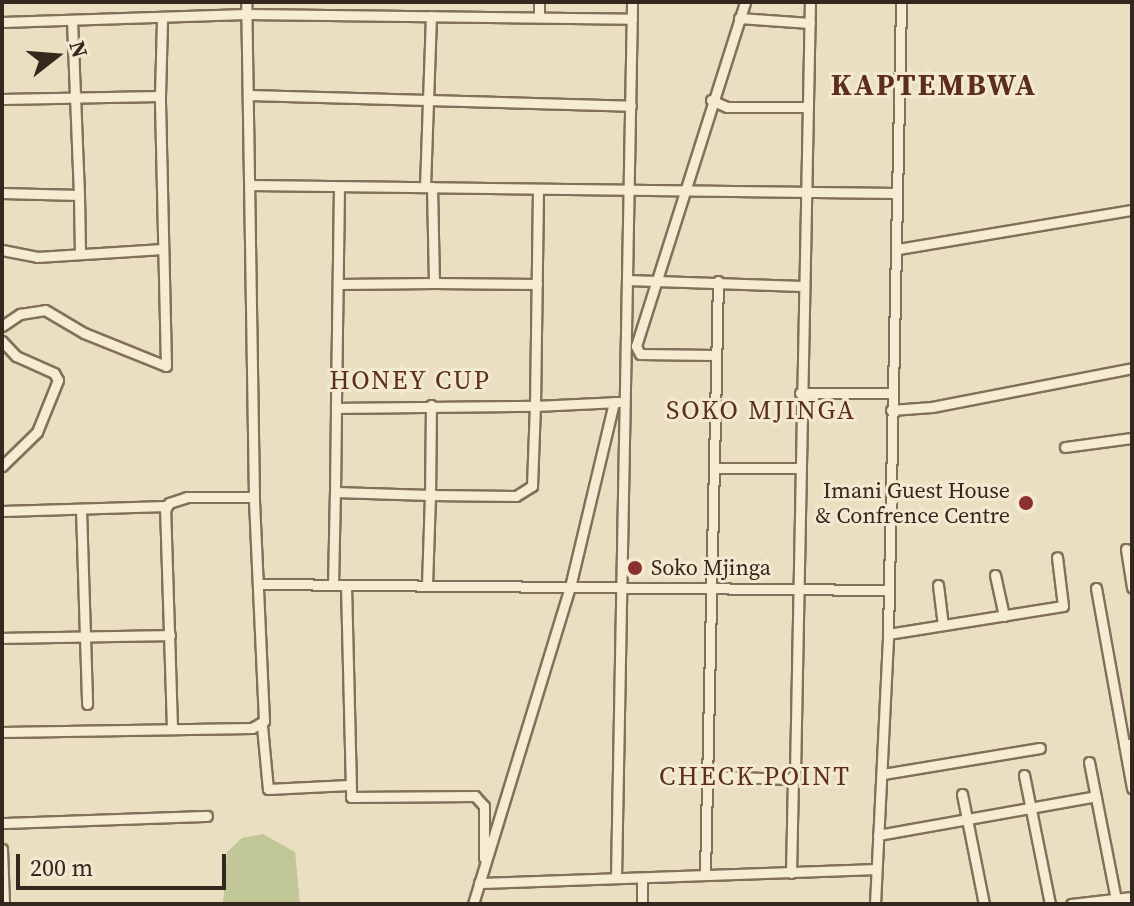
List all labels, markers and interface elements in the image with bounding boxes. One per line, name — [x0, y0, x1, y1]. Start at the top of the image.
north arrow — [16, 16, 96, 96]
text: N — [62, 37, 96, 61]
district label: KAPTEMBWA — [831, 67, 1037, 103]
district label: HONEY CUP — [329, 365, 491, 397]
district label: SOKO MJINGA — [666, 395, 856, 427]
place label: Imani Guest House & Confrence Centre — [815, 477, 1010, 528]
marker: Imani Guest House & Confrence Centre — [1017, 494, 1035, 512]
place label: Soko Mjinga — [651, 555, 771, 581]
marker: Soko Mjinga — [626, 559, 644, 577]
district label: CHECK POINT — [659, 761, 851, 793]
scale bar — [20, 838, 230, 888]
text: 200 m — [30, 851, 93, 884]

